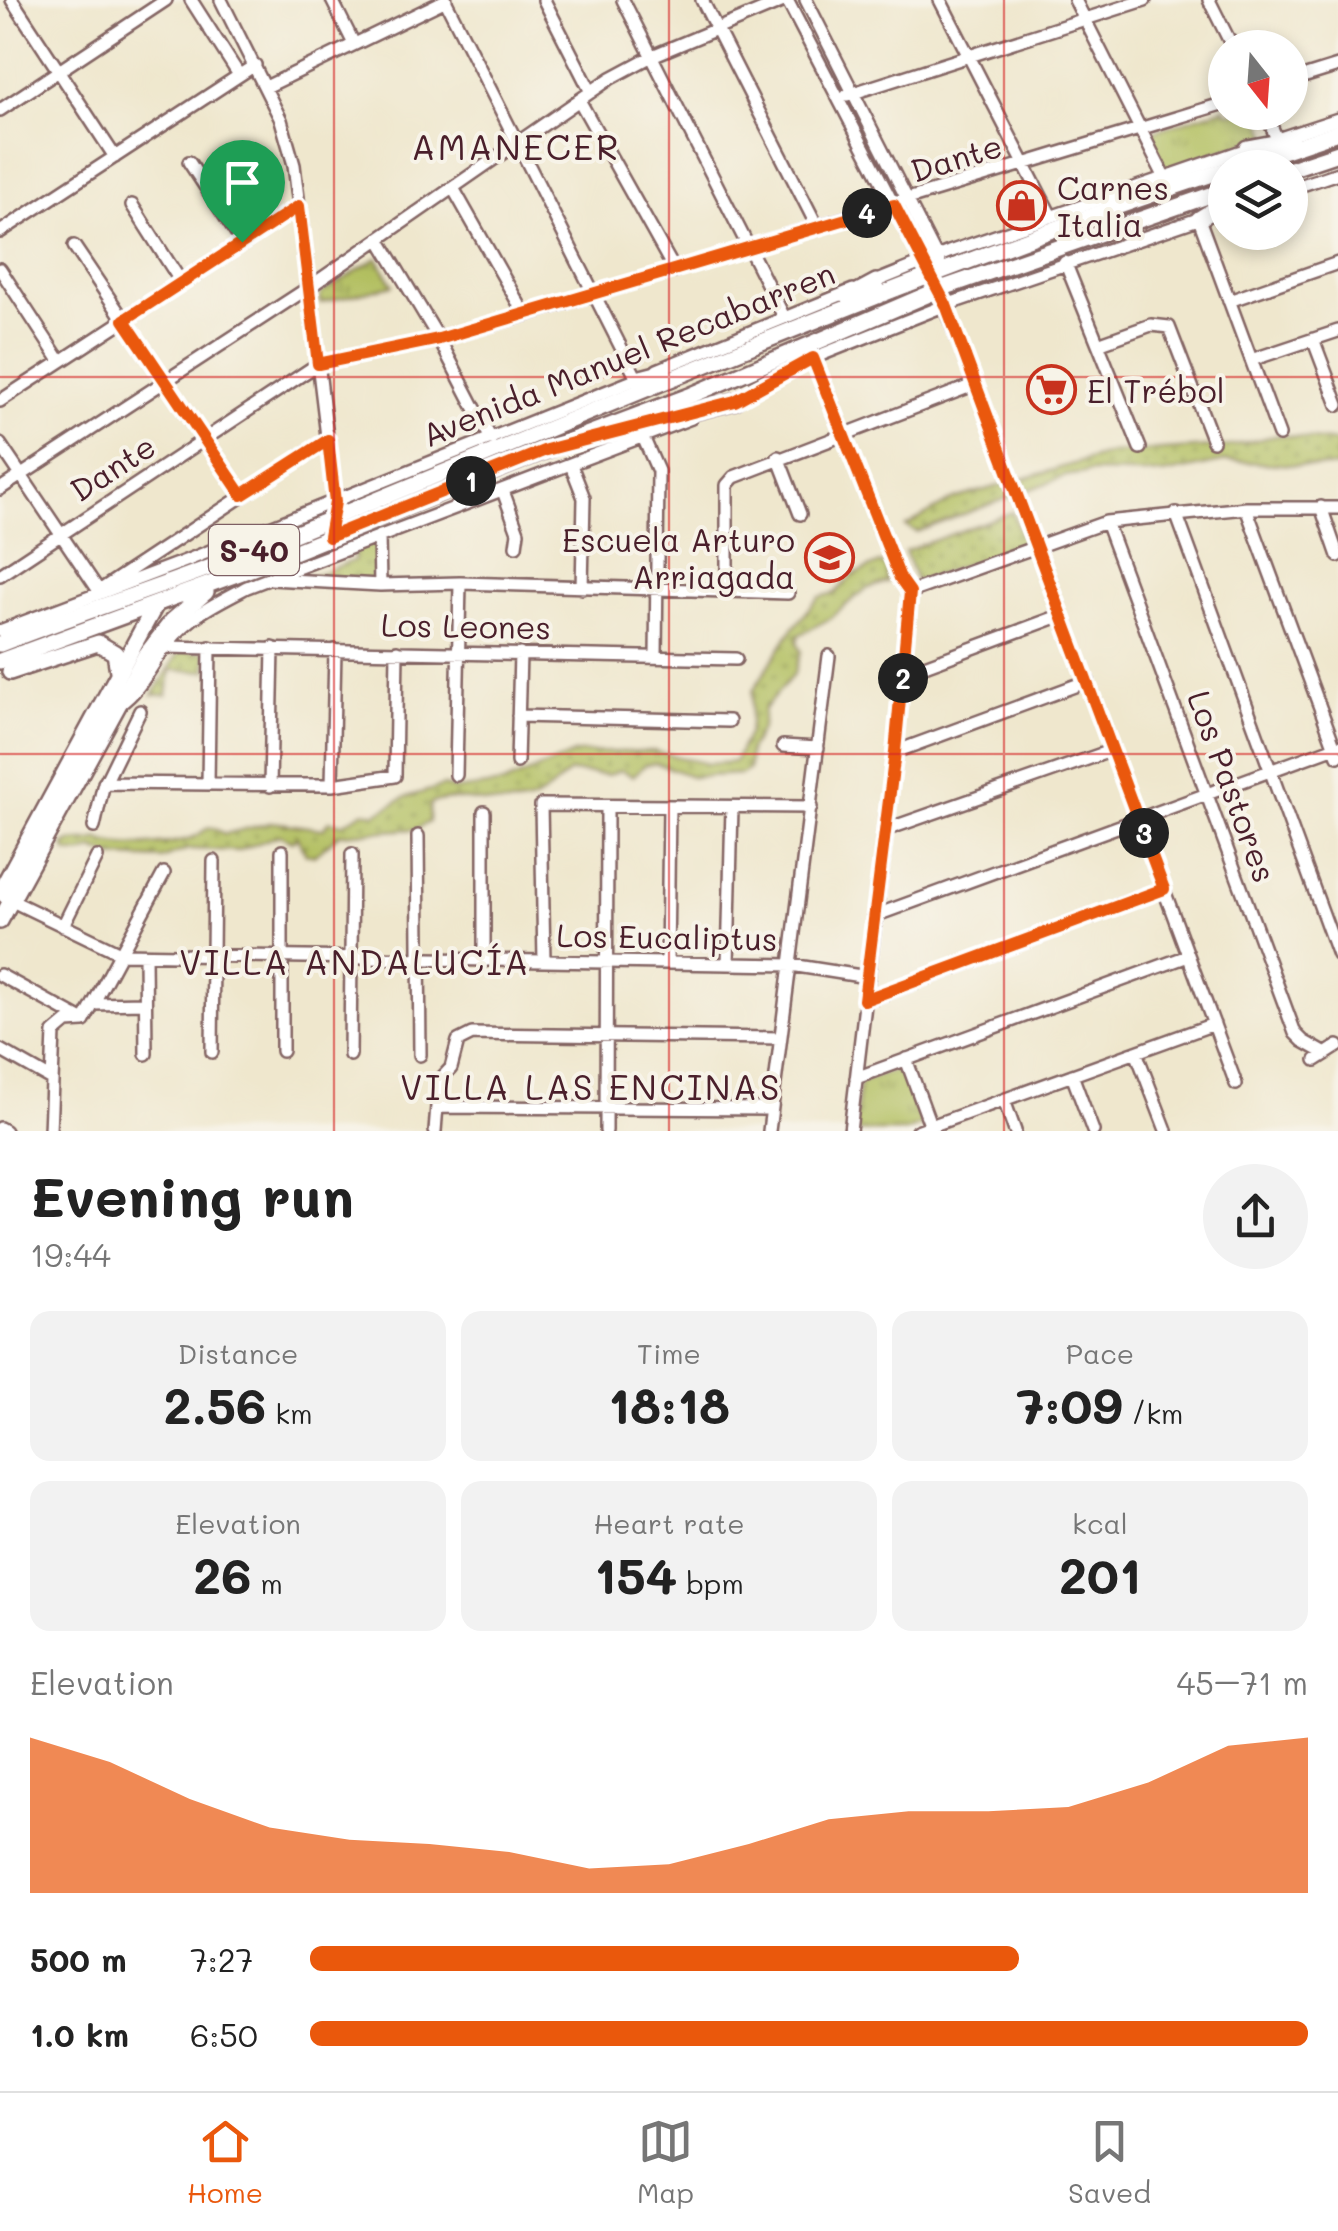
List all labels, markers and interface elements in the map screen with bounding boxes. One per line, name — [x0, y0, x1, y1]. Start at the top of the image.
north arrow — [1208, 30, 1308, 130]
map controls — [1208, 30, 1308, 250]
district label: AMANECER — [411, 123, 621, 169]
street label: Dante — [905, 123, 1007, 191]
pin — [200, 140, 285, 243]
button: layers — [1208, 150, 1308, 250]
icon: arrive — [215, 155, 270, 210]
place label: Carnes Italia — [1057, 166, 1169, 245]
shop icon: Carnes Italia — [996, 179, 1048, 231]
pin: 4 — [842, 188, 892, 238]
text: 4 — [858, 195, 876, 231]
street label: Avenida Manuel Recabarren — [415, 251, 841, 455]
supermarket icon: El Trébol — [1026, 364, 1078, 416]
place label: El Trébol — [1087, 369, 1225, 411]
street label: Dante — [61, 424, 163, 510]
pin: 1 — [446, 456, 496, 506]
text: 1 — [465, 463, 477, 499]
place label: Escuela Arturo Arriagada — [562, 518, 795, 597]
road number: S-40 — [209, 525, 299, 575]
school or university icon: Escuela Arturo Arriagada — [804, 531, 856, 583]
street label: Los Leones — [380, 603, 552, 647]
pin: 2 — [878, 653, 928, 703]
text: 2 — [895, 660, 911, 696]
street label: Los Pastores — [1179, 684, 1287, 888]
pin: 3 — [1119, 808, 1169, 858]
text: 3 — [1136, 815, 1152, 851]
street label: Los Eucaliptus — [556, 913, 778, 959]
district label: VILLA ANDALUCÍA — [179, 938, 531, 984]
district label: VILLA LAS ENCINAS — [400, 1063, 782, 1109]
text: Evening run — [30, 1159, 354, 1231]
button: share — [1203, 1164, 1308, 1269]
text: 19:44 — [30, 1233, 111, 1275]
text: Distance — [178, 1335, 298, 1371]
text: Time — [637, 1335, 701, 1371]
text: Pace — [1066, 1335, 1134, 1371]
text: 2.56 — [164, 1371, 266, 1437]
text: 18:18 — [608, 1371, 730, 1437]
text: 7:09 — [1017, 1371, 1123, 1437]
text: km — [266, 1395, 312, 1431]
text: /km — [1123, 1395, 1183, 1431]
text: Elevation — [175, 1505, 301, 1541]
text: Heart rate — [593, 1505, 745, 1541]
text: kcal — [1072, 1505, 1128, 1541]
text: 26 — [193, 1541, 251, 1607]
text: 154 — [594, 1541, 677, 1607]
text: 201 — [1059, 1541, 1141, 1607]
text: m — [251, 1565, 283, 1601]
text: bpm — [677, 1565, 744, 1601]
text: Elevation — [30, 1661, 174, 1703]
text: 45–71 m — [1177, 1661, 1308, 1703]
text: 500 m — [30, 1938, 127, 1980]
text: 7:27 — [190, 1938, 253, 1980]
text: 1.0 km — [30, 2013, 129, 2055]
text: 6:50 — [190, 2013, 258, 2055]
tab: Home — [187, 2114, 263, 2210]
tab: Map — [637, 2114, 694, 2210]
tab: Saved — [1068, 2114, 1151, 2210]

